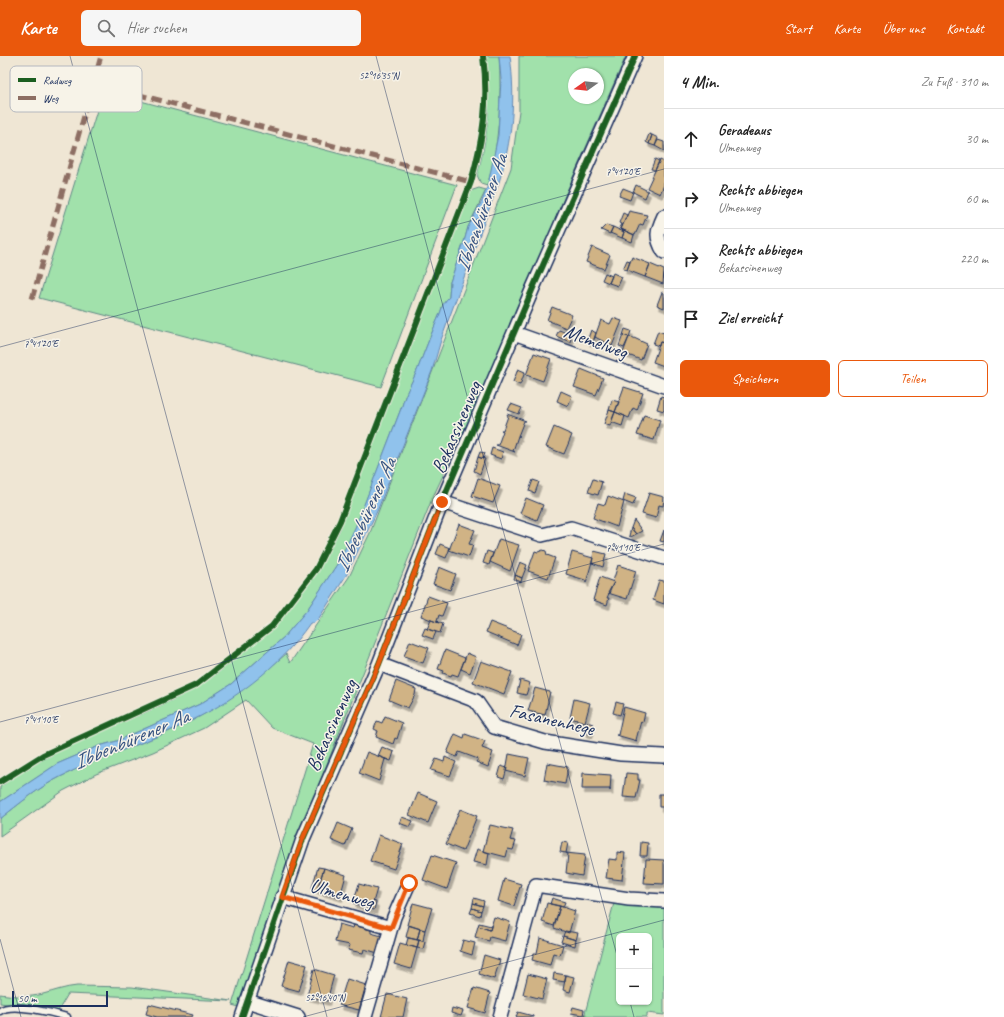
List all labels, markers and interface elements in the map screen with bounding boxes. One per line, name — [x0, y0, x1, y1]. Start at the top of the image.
search box — [81, 10, 361, 46]
text: Karte — [20, 16, 57, 40]
icon: search — [95, 17, 117, 39]
text: Hier suchen — [127, 19, 187, 38]
text: Start — [784, 20, 812, 37]
text: Karte — [834, 20, 860, 37]
text: Über uns — [882, 20, 924, 37]
text: Kontakt — [946, 20, 984, 37]
legend — [10, 66, 142, 112]
north arrow — [568, 68, 604, 104]
text: 52°16'35"N — [359, 69, 401, 82]
text: 4 Min. — [680, 72, 719, 93]
text: Radweg — [43, 73, 72, 87]
text: Zu Fuß · 310 m — [921, 74, 988, 90]
text: Weg — [43, 91, 60, 105]
text: Geradeaus — [718, 121, 771, 140]
icon: ahead — [680, 128, 702, 150]
text: 30 m — [966, 131, 988, 147]
text: Ulmenweg — [718, 140, 760, 156]
water label: Ibbenbürener Aa — [449, 149, 514, 275]
text: 7°41'20"E — [606, 165, 642, 178]
text: Rechts abbiegen — [718, 181, 802, 200]
icon: right — [680, 188, 702, 210]
text: 60 m — [966, 191, 988, 207]
text: Ulmenweg — [718, 200, 760, 216]
text: Rechts abbiegen — [718, 241, 802, 260]
icon: right — [680, 248, 702, 270]
text: 220 m — [960, 251, 988, 267]
text: Bekassinenweg — [718, 260, 782, 276]
icon: arrive — [680, 308, 702, 330]
text: Ziel erreicht — [718, 309, 781, 328]
street label: Memelweg — [561, 318, 632, 365]
text: 7°41'20"E — [24, 337, 60, 350]
button: Speichern — [680, 360, 830, 397]
button: Teilen — [838, 360, 988, 397]
street label: Bekassinenweg — [426, 376, 487, 477]
water label: Ibbenbürener Aa — [328, 452, 403, 576]
route end — [433, 493, 451, 511]
text: 7°41'10"E — [606, 541, 642, 554]
street label: Bekassinenweg — [300, 675, 363, 775]
street label: Fasanenhege — [507, 698, 598, 742]
water label: Ibbenbürener Aa — [70, 702, 195, 775]
text: 7°41'10"E — [24, 713, 60, 726]
street label: Ulmenweg — [307, 872, 379, 915]
route start — [400, 874, 418, 892]
map controls — [616, 933, 652, 1005]
button: + — [616, 933, 652, 969]
button: − — [616, 969, 652, 1005]
scale bar — [12, 989, 108, 1008]
text: 50 m — [18, 991, 37, 1005]
text: 52°16'40"N — [305, 991, 347, 1004]

